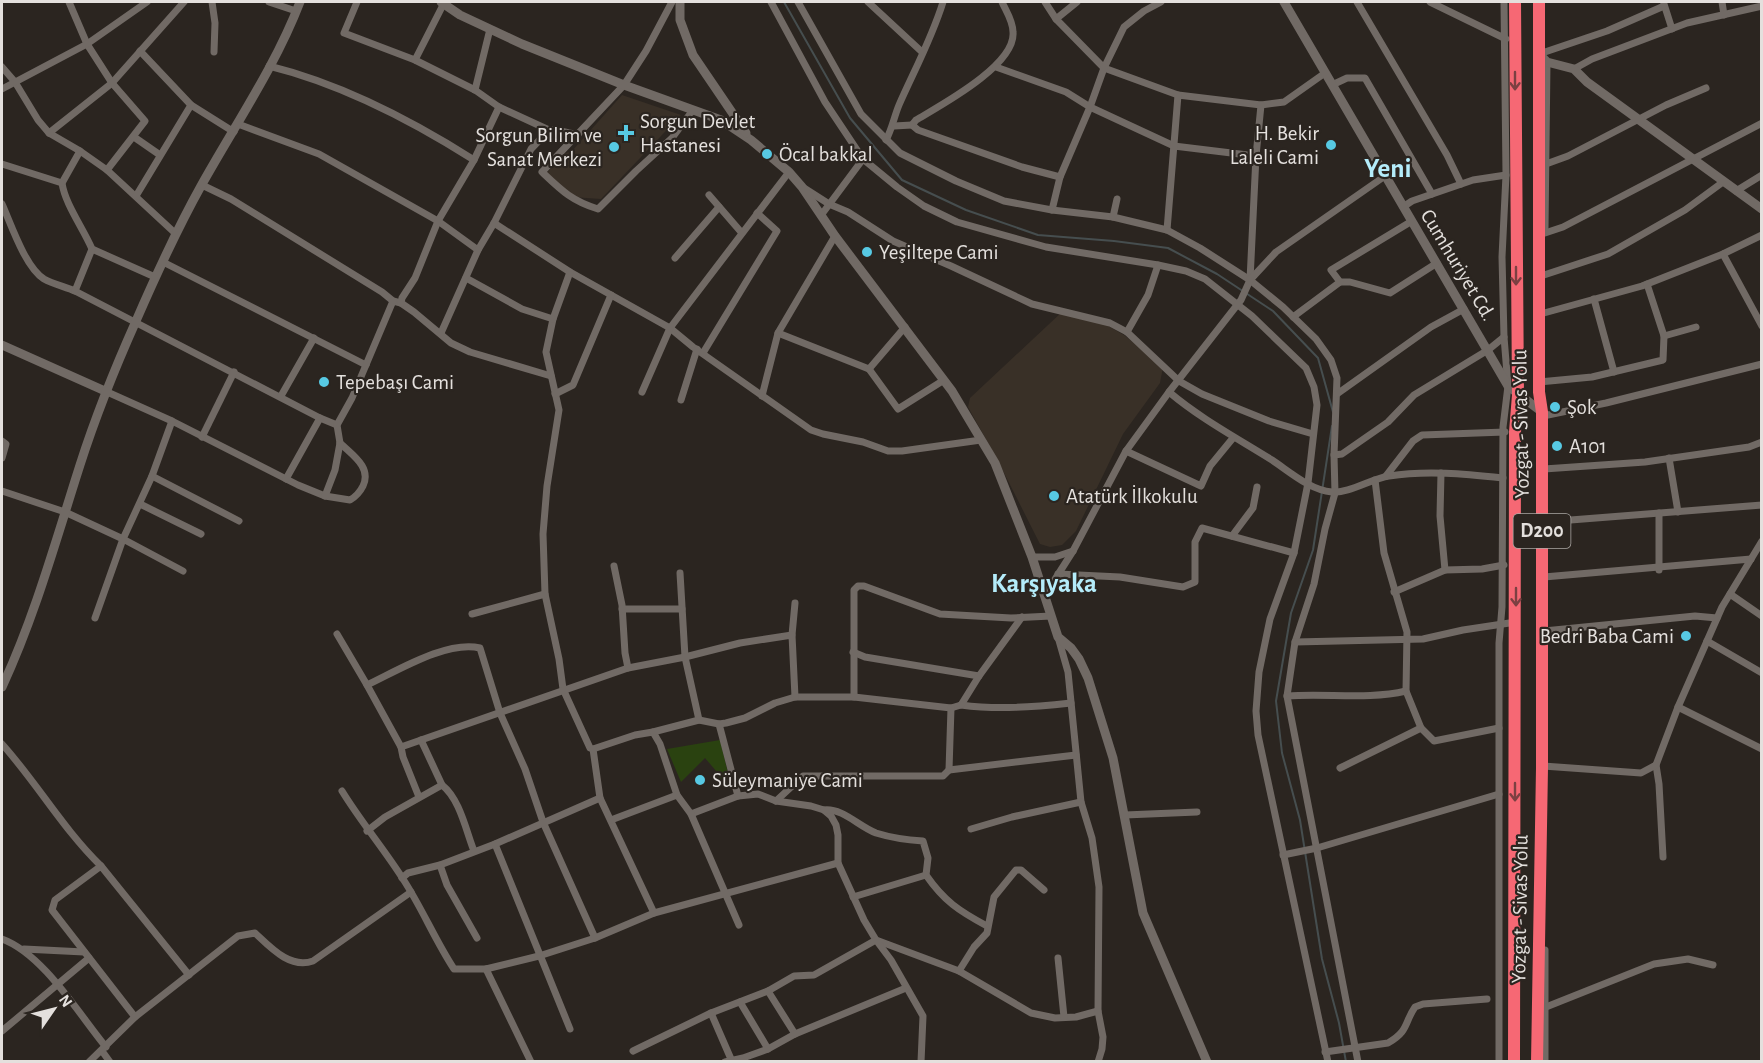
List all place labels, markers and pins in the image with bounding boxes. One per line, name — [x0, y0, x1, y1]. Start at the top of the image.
place label: Sorgun Devlet Hastanesi — [640, 111, 755, 156]
place label: H. Bekir Laleli Cami — [1230, 123, 1319, 168]
marker: Sorgun Devlet Hastanesi — [617, 124, 635, 142]
place label: Sorgun Bilim ve Sanat Merkezi — [475, 125, 602, 170]
marker: H. Bekir Laleli Cami — [1324, 138, 1338, 152]
marker: Sorgun Bilim ve Sanat Merkezi — [607, 140, 621, 154]
place label: Öcal bakkal — [779, 143, 873, 165]
marker: Öcal bakkal — [760, 147, 774, 161]
place label: Yeşiltepe Cami — [879, 242, 999, 263]
marker: Yeşiltepe Cami — [860, 245, 874, 259]
place label: Tepebaşı Cami — [336, 372, 454, 393]
marker: Tepebaşı Cami — [317, 375, 331, 389]
place label: Şok — [1567, 397, 1597, 418]
marker: Şok — [1548, 400, 1562, 414]
place label: A101 — [1569, 436, 1607, 457]
marker: A101 — [1550, 439, 1564, 453]
place label: Atatürk İlkokulu — [1066, 485, 1198, 507]
marker: Atatürk İlkokulu — [1047, 489, 1061, 503]
place label: Bedri Baba Cami — [1540, 626, 1674, 647]
marker: Bedri Baba Cami — [1679, 629, 1693, 643]
place label: Süleymaniye Cami — [712, 770, 863, 791]
marker: Süleymaniye Cami — [693, 773, 707, 787]

